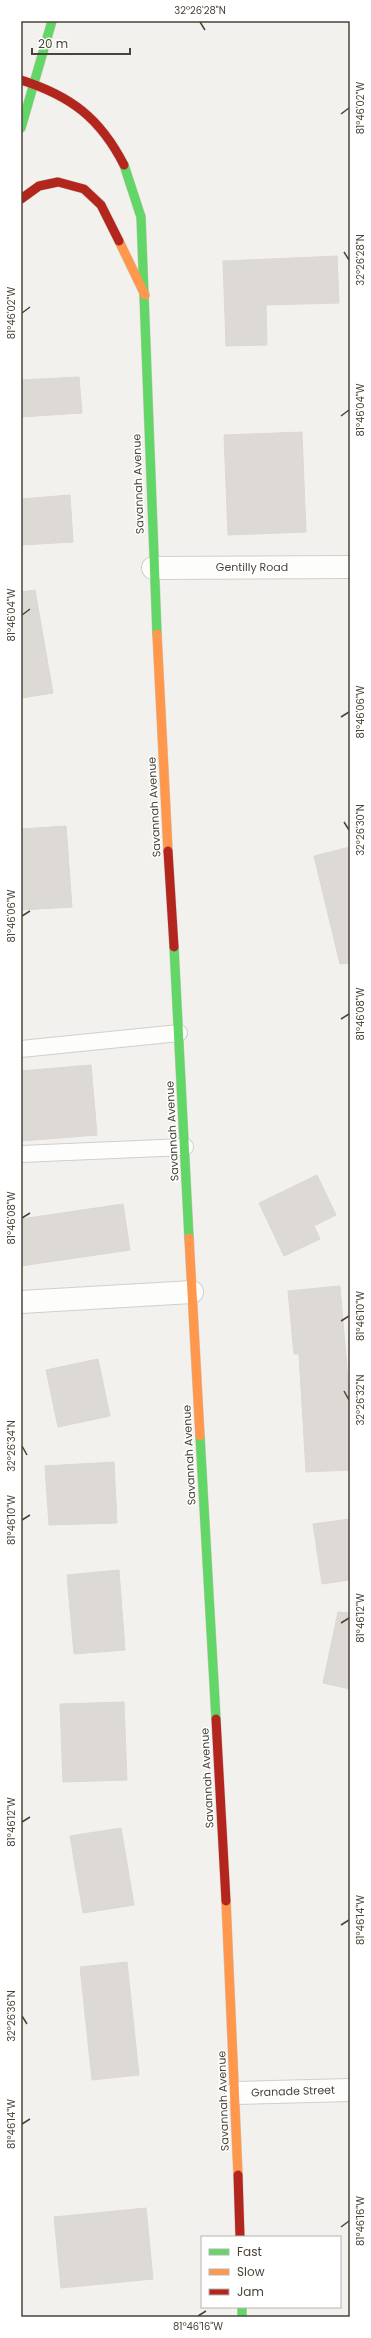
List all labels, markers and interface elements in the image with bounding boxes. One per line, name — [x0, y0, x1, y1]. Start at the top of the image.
text: 32°26'28"N — [174, 3, 226, 18]
scale bar — [32, 30, 130, 56]
text: 20 m — [38, 35, 68, 52]
text: 81°46'02"W — [353, 81, 368, 134]
text: 32°26'28"N — [353, 234, 368, 286]
text: 81°46'02"W — [4, 286, 19, 339]
text: 81°46'04"W — [353, 383, 368, 437]
street label: Savannah Avenue — [128, 433, 148, 534]
street label: Gentilly Road — [216, 559, 288, 575]
text: 81°46'04"W — [4, 588, 19, 642]
text: 81°46'06"W — [353, 685, 368, 739]
street label: Savannah Avenue — [143, 756, 165, 858]
text: 32°26'30"N — [353, 804, 368, 856]
text: 81°46'06"W — [4, 889, 19, 943]
text: 81°46'08"W — [353, 987, 368, 1041]
street label: Savannah Avenue — [161, 1080, 183, 1182]
text: 81°46'08"W — [4, 1191, 19, 1245]
text: 81°46'10"W — [353, 1291, 368, 1341]
text: 32°26'32"N — [353, 1374, 368, 1426]
street label: Savannah Avenue — [178, 1404, 200, 1506]
text: 32°26'34"N — [4, 1420, 19, 1472]
text: 81°46'10"W — [4, 1495, 19, 1545]
text: 81°46'12"W — [353, 1593, 368, 1643]
street label: Savannah Avenue — [196, 1727, 218, 1829]
text: 81°46'12"W — [4, 1797, 19, 1847]
text: 81°46'14"W — [353, 1895, 368, 1945]
text: 32°26'36"N — [4, 1990, 19, 2042]
street label: Savannah Avenue — [213, 2050, 233, 2151]
street label: Granade Street — [251, 2082, 335, 2100]
text: 81°46'14"W — [4, 2099, 19, 2149]
text: 81°46'16"W — [353, 2196, 368, 2246]
legend — [201, 2236, 341, 2308]
text: Fast — [237, 2243, 262, 2260]
text: Slow — [237, 2263, 265, 2280]
text: Jam — [237, 2283, 264, 2300]
text: 81°46'16"W — [173, 2319, 223, 2334]

